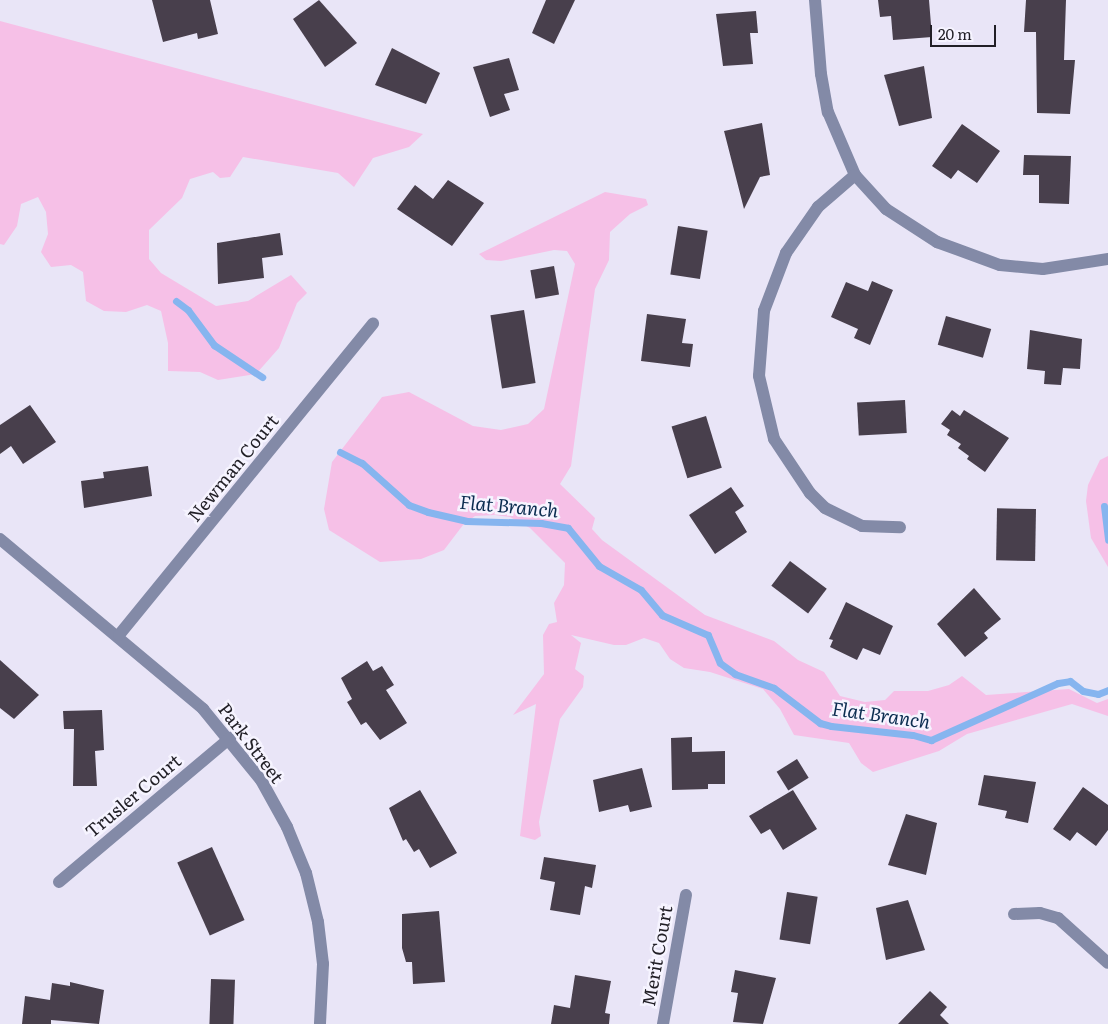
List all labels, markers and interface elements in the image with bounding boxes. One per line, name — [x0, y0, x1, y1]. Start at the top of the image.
scale bar — [933, 15, 999, 47]
text: 20 m — [938, 22, 972, 45]
street label: Newman Court — [183, 410, 283, 526]
water label: Flat Branch — [459, 490, 559, 522]
water label: Flat Branch — [830, 697, 932, 733]
street label: Park Street — [214, 699, 288, 787]
street label: Trusler Court — [81, 750, 185, 842]
street label: Merit Court — [638, 904, 676, 1008]

